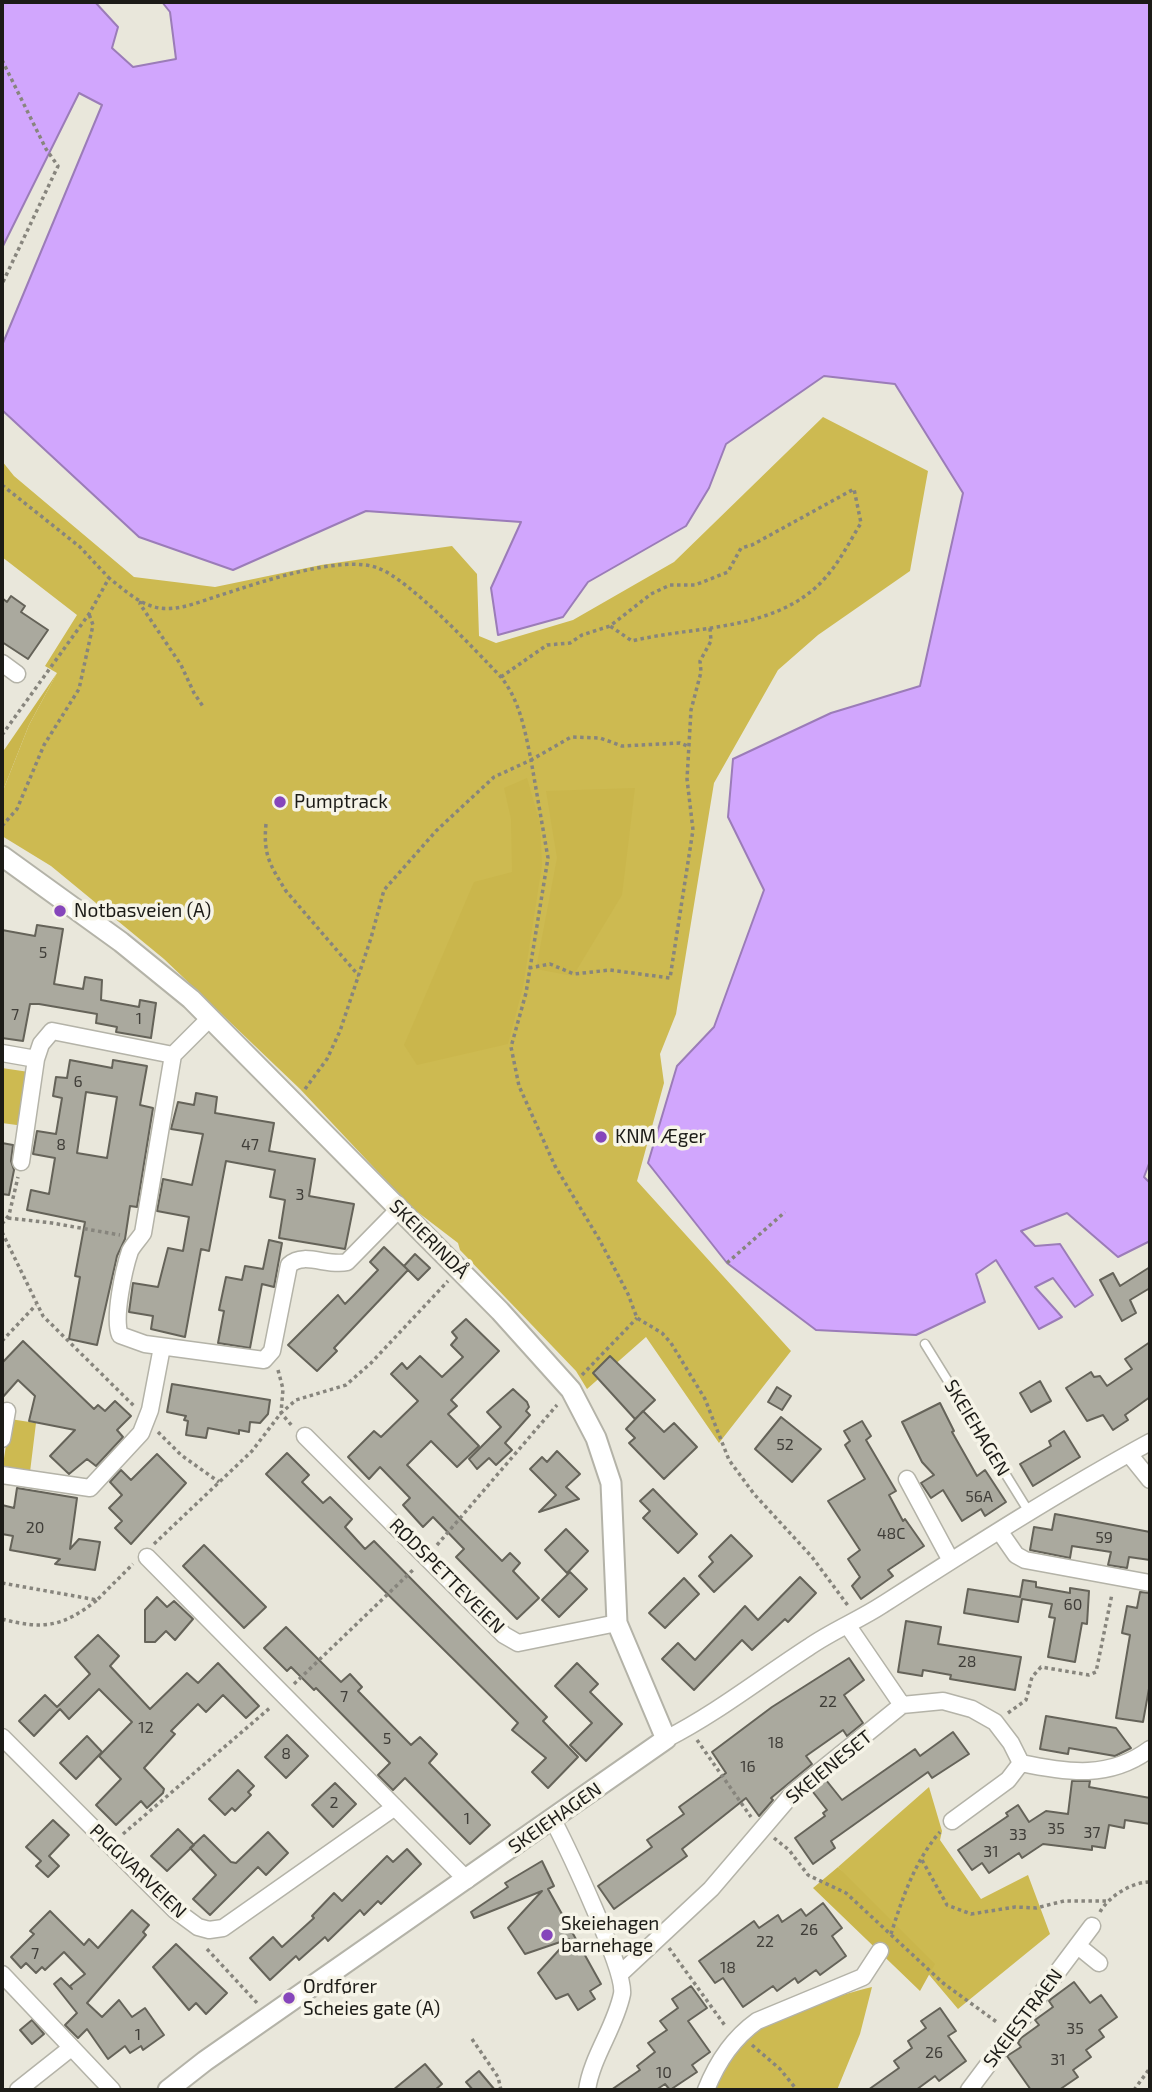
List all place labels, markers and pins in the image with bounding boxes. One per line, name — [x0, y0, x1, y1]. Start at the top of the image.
place label: Pumptrack — [294, 791, 388, 813]
marker: Pumptrack — [272, 794, 288, 810]
place label: Notbasveien (A) — [74, 900, 211, 922]
marker: Notbasveien (A) — [52, 903, 68, 919]
place label: KNM Æger — [615, 1126, 706, 1148]
marker: KNM Æger — [593, 1129, 609, 1145]
place label: Skeiehagen barnehage — [561, 1913, 659, 1957]
marker: Skeiehagen barnehage — [539, 1927, 555, 1943]
place label: Ordfører Scheies gate (A) — [303, 1976, 440, 2020]
marker: Ordfører Scheies gate (A) — [281, 1990, 297, 2006]

